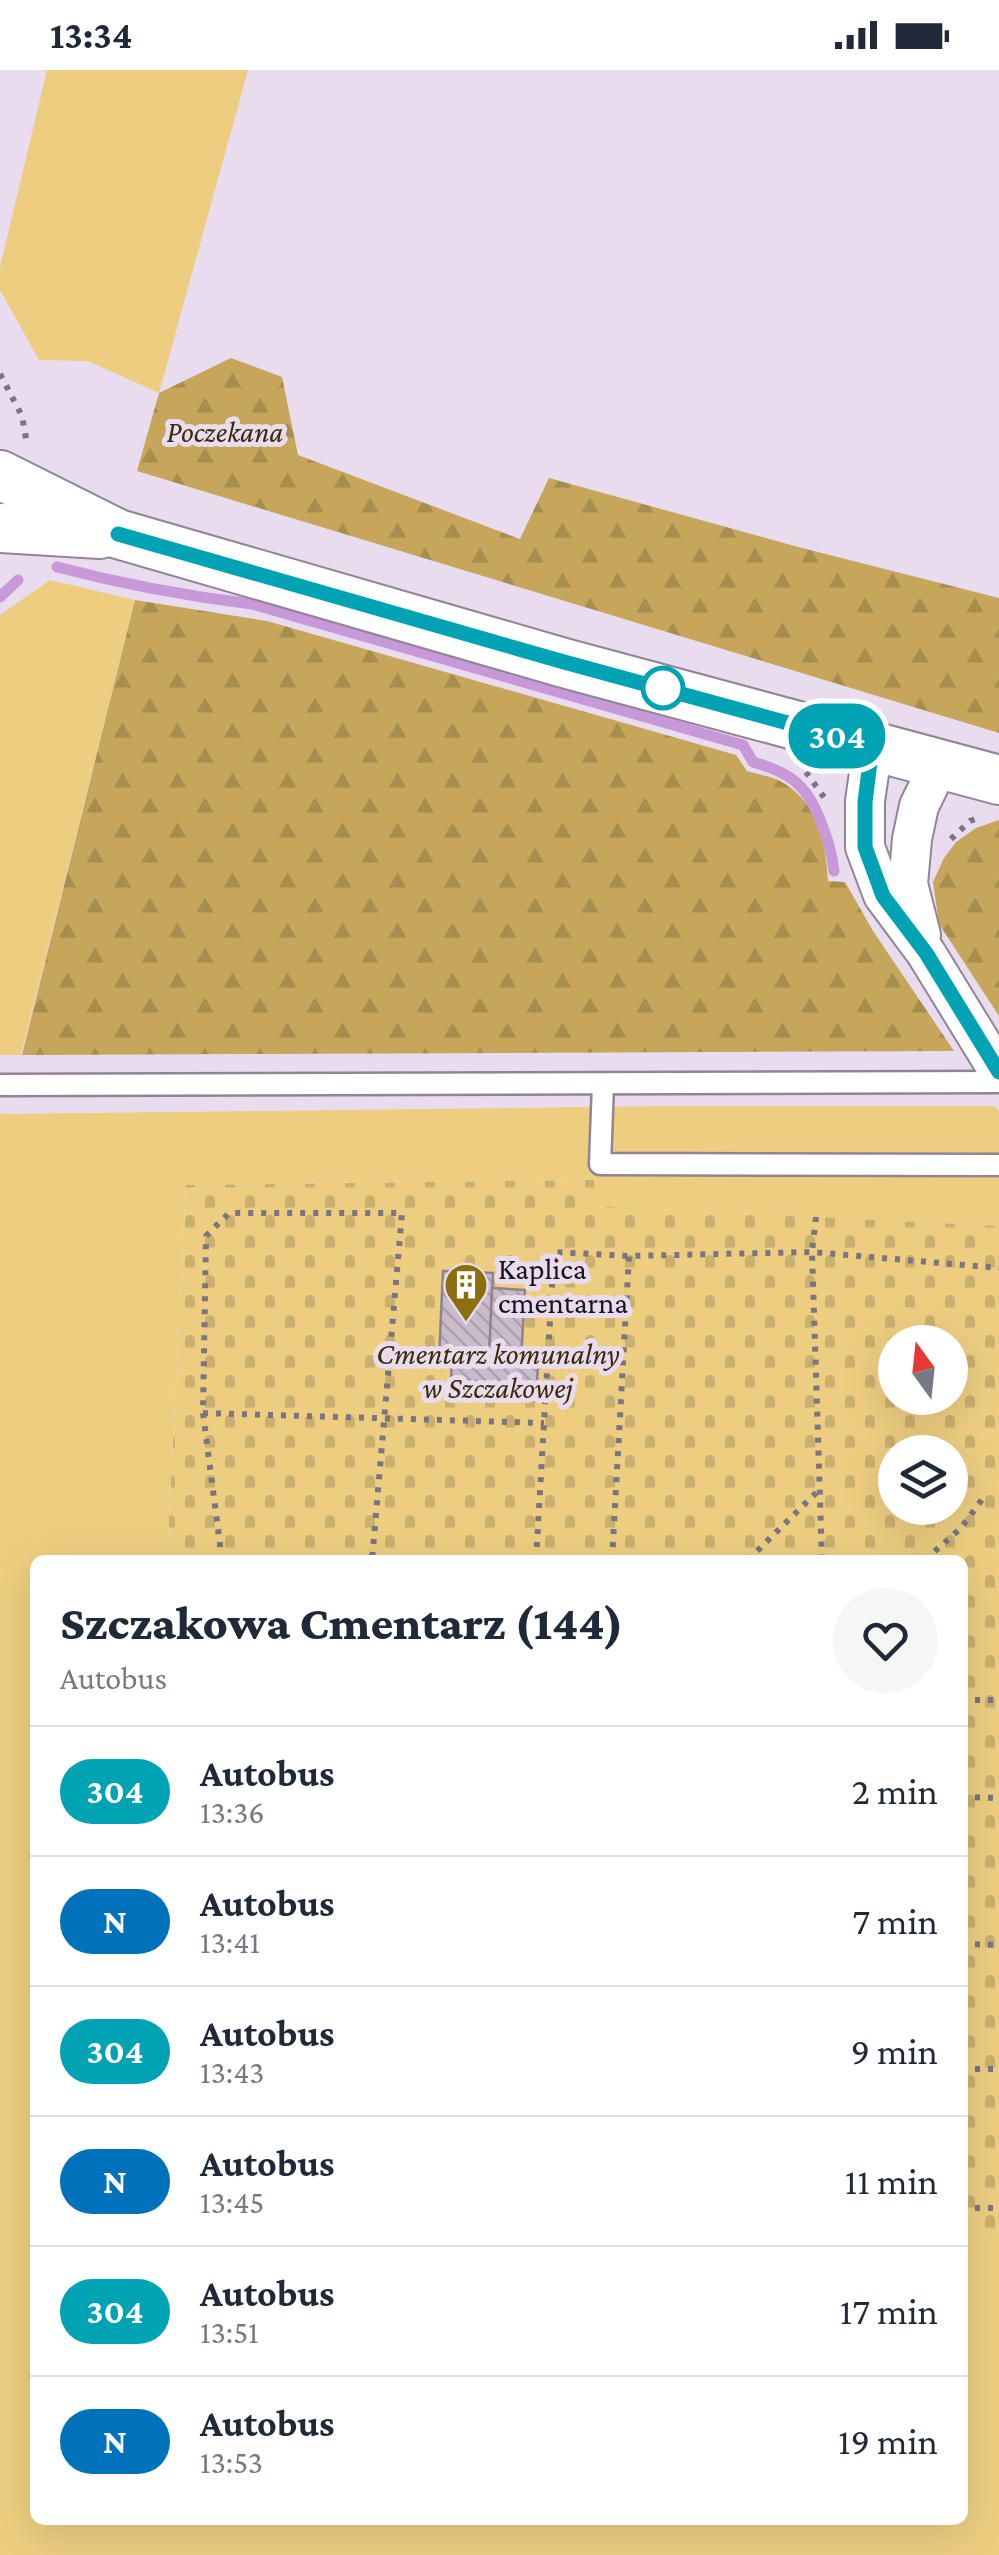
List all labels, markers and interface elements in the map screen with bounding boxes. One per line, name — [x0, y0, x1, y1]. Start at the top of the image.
text: 13:34 — [50, 14, 132, 56]
park label: Poczekana — [167, 415, 283, 448]
unlabelled marker — [642, 667, 684, 709]
line badge: 304 — [780, 704, 894, 768]
text: 304 — [808, 717, 866, 756]
place label: Kaplica cmentarna — [498, 1252, 628, 1319]
building icon: Kaplica cmentarna — [443, 1262, 489, 1323]
north arrow — [878, 1325, 968, 1415]
map controls — [878, 1325, 968, 1525]
park label: Cmentarz komunalny w Szczakowej — [376, 1337, 620, 1405]
button: layers — [878, 1435, 968, 1525]
button: heart — [833, 1588, 938, 1693]
text: Szczakowa Cmentarz (144) — [60, 1596, 624, 1649]
text: Autobus — [60, 1660, 167, 1696]
text: Autobus — [200, 1752, 335, 1794]
text: 2 min — [852, 1770, 938, 1812]
text: 304 — [86, 1772, 144, 1811]
text: 13:36 — [200, 1794, 265, 1830]
text: Autobus — [200, 1882, 335, 1924]
text: 7 min — [852, 1900, 938, 1942]
text: N — [103, 1902, 127, 1941]
text: 13:41 — [200, 1924, 260, 1960]
text: Autobus — [200, 2012, 335, 2054]
text: 9 min — [851, 2030, 938, 2072]
text: 304 — [86, 2032, 144, 2071]
text: 13:43 — [200, 2054, 264, 2090]
text: Autobus — [200, 2142, 335, 2184]
text: 11 min — [845, 2160, 938, 2202]
text: N — [103, 2162, 127, 2201]
text: 13:45 — [200, 2184, 264, 2220]
text: Autobus — [200, 2272, 335, 2314]
text: 17 min — [840, 2290, 938, 2332]
text: 304 — [86, 2292, 144, 2331]
text: 13:51 — [200, 2314, 259, 2350]
text: Autobus — [200, 2402, 335, 2444]
text: 19 min — [838, 2420, 938, 2462]
text: N — [103, 2422, 127, 2461]
text: 13:53 — [200, 2444, 263, 2480]

